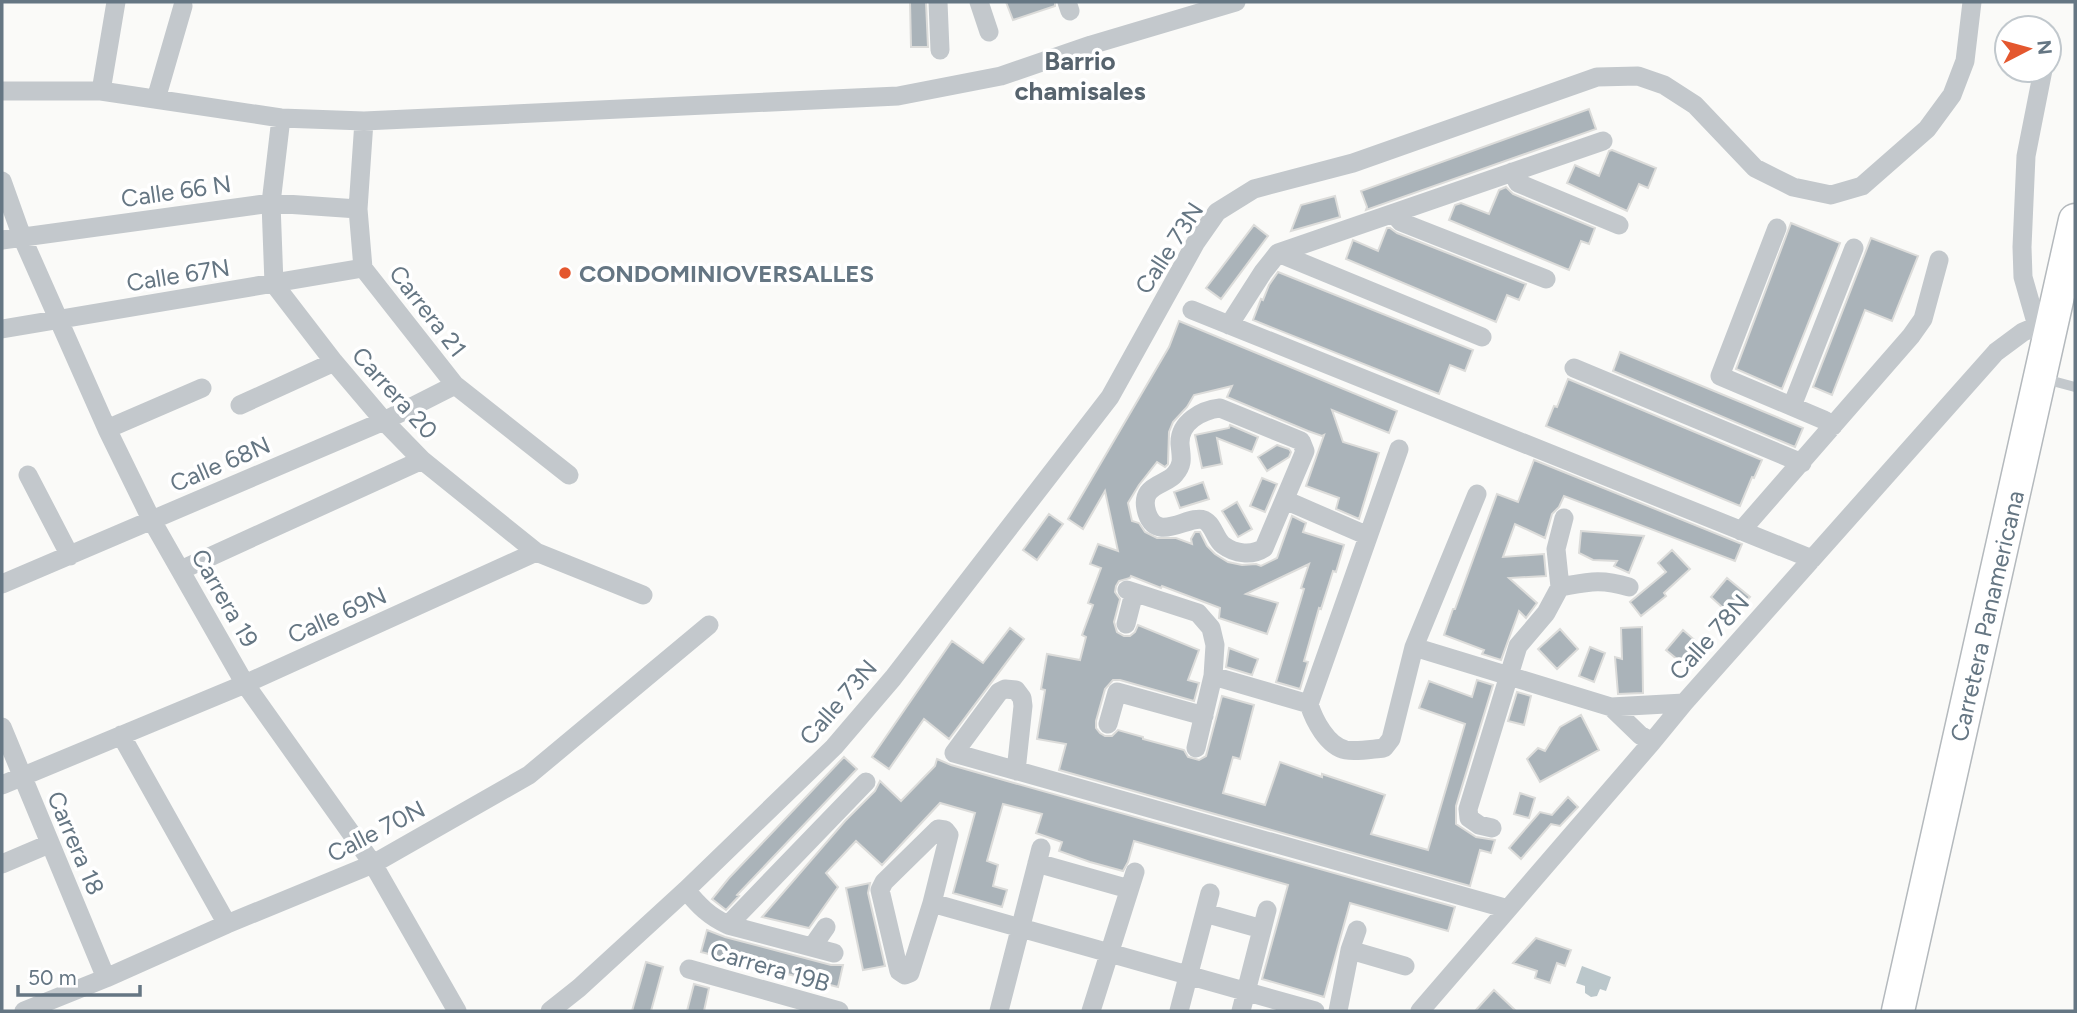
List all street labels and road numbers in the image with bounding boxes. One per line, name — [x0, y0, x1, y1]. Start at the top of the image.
street label: Calle 66 N — [119, 169, 233, 213]
street label: Calle 73N — [1129, 197, 1209, 299]
street label: Calle 67N — [124, 253, 232, 297]
street label: Carrera 21 — [383, 259, 473, 363]
street label: Carrera 20 — [346, 341, 444, 445]
street label: Calle 68N — [166, 430, 274, 498]
street label: Carretera Panamericana — [1944, 488, 2030, 744]
street label: Carrera 19 — [185, 544, 265, 652]
street label: Calle 69N — [283, 580, 391, 650]
street label: Calle 78N — [1663, 588, 1755, 686]
street label: Calle 73N — [793, 653, 883, 751]
street label: Carrera 18 — [41, 787, 111, 899]
street label: Calle 70N — [322, 794, 430, 868]
street label: Carrera 19B — [707, 936, 833, 998]

